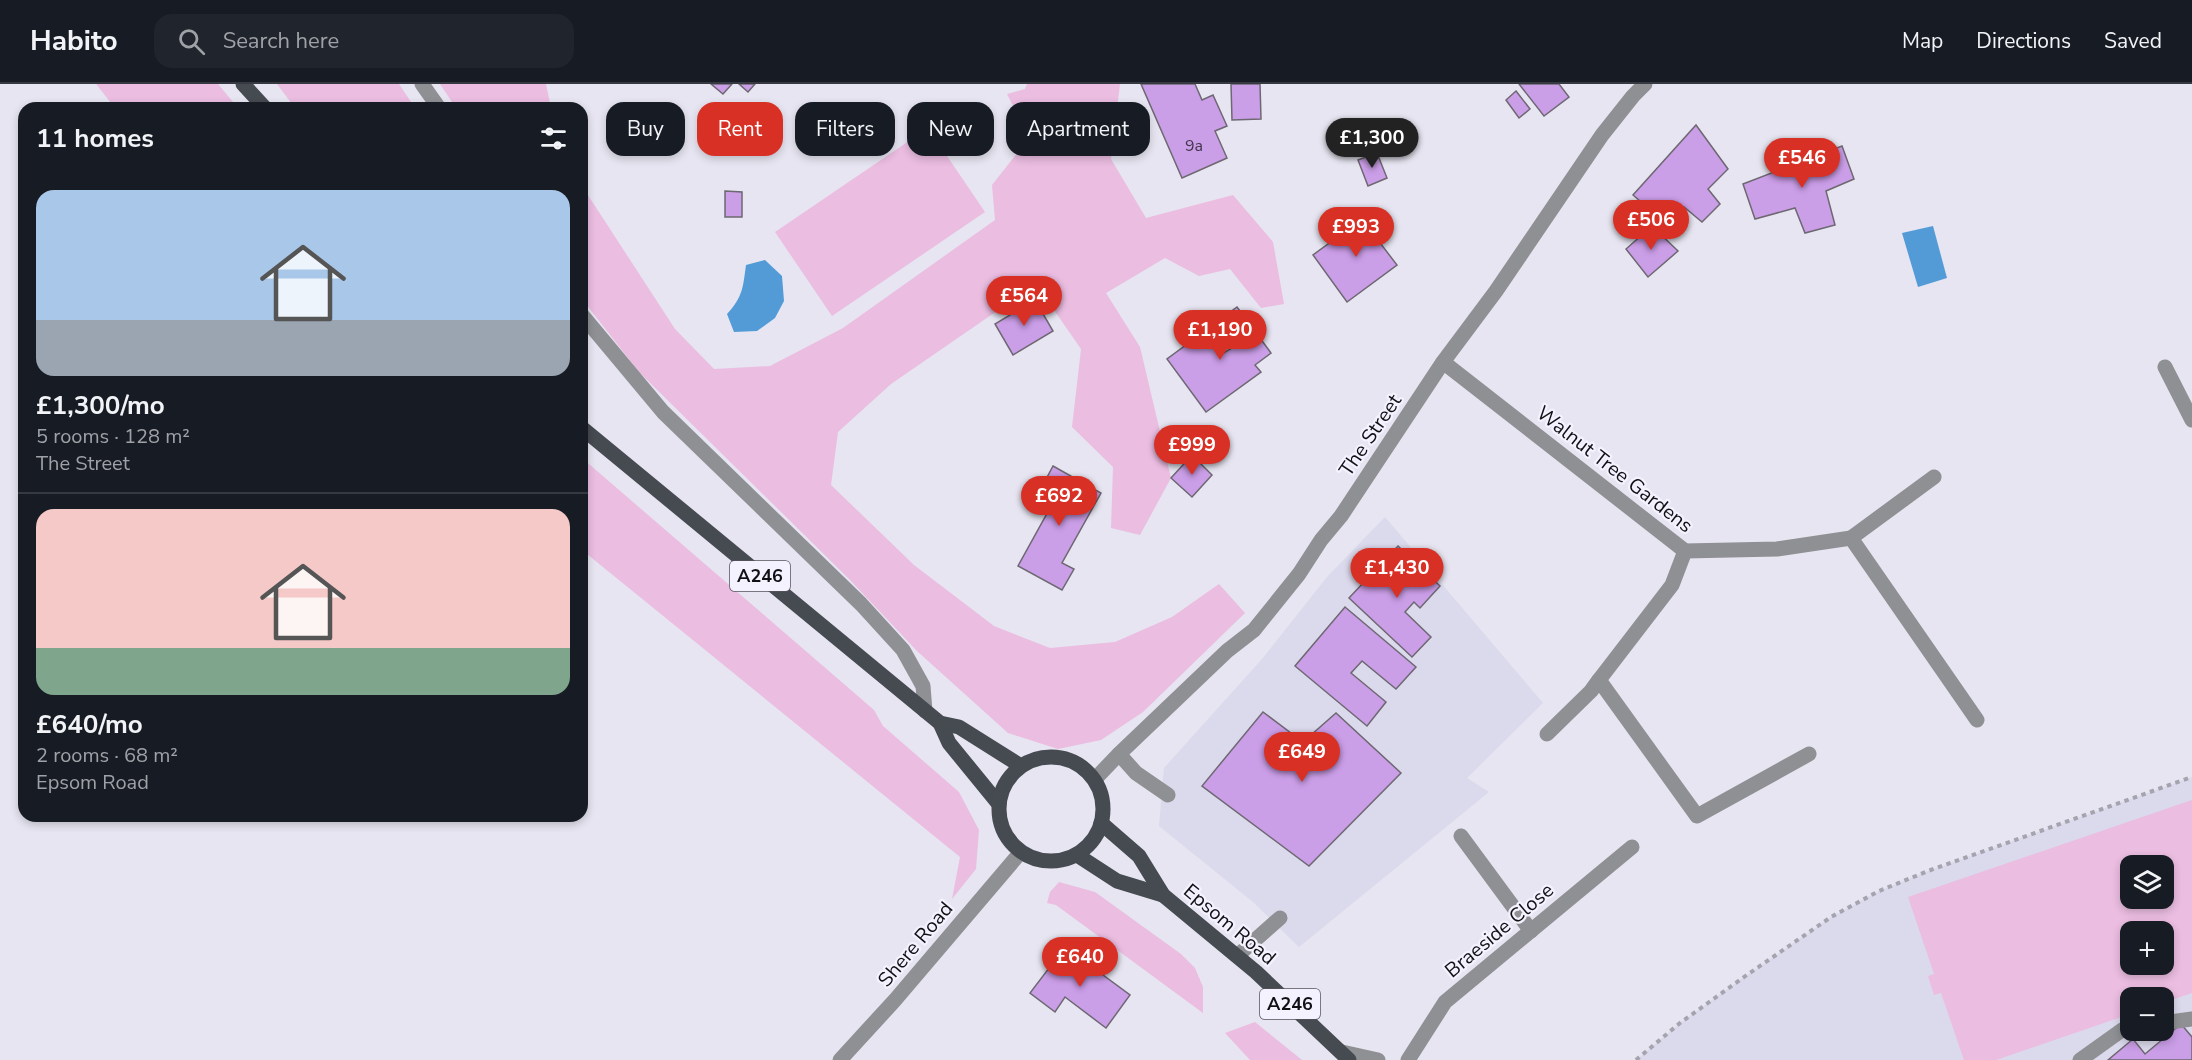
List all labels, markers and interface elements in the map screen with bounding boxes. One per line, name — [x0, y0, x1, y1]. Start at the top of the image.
search box — [154, 14, 574, 68]
text: Habito — [30, 22, 118, 60]
icon: search — [175, 25, 208, 58]
text: Search here — [223, 26, 339, 56]
text: Map — [1902, 27, 1943, 55]
text: Directions — [1976, 27, 2071, 55]
text: Saved — [2104, 27, 2162, 55]
chip: Buy — [606, 102, 685, 156]
chip: Rent — [697, 102, 783, 156]
chip: Filters — [795, 102, 895, 156]
chip: New — [907, 102, 994, 156]
chip: Apartment — [1006, 102, 1150, 156]
pin: £1,300 — [1323, 118, 1421, 169]
text: 11 homes — [36, 121, 154, 156]
icon: filters — [537, 122, 570, 155]
text: £1,300 — [1340, 124, 1404, 151]
house number: 9a — [1185, 135, 1203, 157]
pin: £546 — [1766, 138, 1838, 189]
text: £546 — [1778, 144, 1826, 171]
pin: £506 — [1615, 200, 1687, 251]
text: £506 — [1627, 206, 1675, 233]
pin: £993 — [1320, 207, 1392, 258]
text: £993 — [1332, 213, 1380, 240]
icon: home — [249, 229, 357, 337]
pin: £564 — [988, 276, 1060, 327]
text: £564 — [1000, 282, 1048, 309]
pin: £1,190 — [1171, 310, 1269, 361]
text: £1,190 — [1188, 316, 1252, 343]
text: £1,300/mo — [36, 388, 165, 423]
street label: The Street — [1333, 388, 1408, 482]
street label: Walnut Tree Gardens — [1531, 400, 1698, 539]
text: 5 rooms · 128 m² — [36, 423, 190, 450]
pin: £999 — [1156, 425, 1228, 476]
text: £999 — [1168, 431, 1216, 458]
text: The Street — [36, 450, 130, 477]
pin: £692 — [1023, 476, 1095, 527]
text: £692 — [1035, 482, 1083, 509]
icon: home — [249, 548, 357, 656]
pin: £1,430 — [1348, 548, 1446, 599]
text: £1,430 — [1365, 554, 1429, 581]
road number: A246 — [730, 561, 790, 591]
text: £640/mo — [36, 707, 143, 742]
pin: £649 — [1266, 732, 1338, 783]
text: £649 — [1278, 738, 1326, 765]
text: 2 rooms · 68 m² — [36, 742, 178, 769]
text: Epsom Road — [36, 769, 149, 796]
map controls — [2120, 855, 2174, 1041]
button: layers — [2120, 855, 2174, 909]
street label: Braeside Close — [1439, 877, 1559, 984]
street label: Epsom Road — [1178, 878, 1282, 971]
street label: Shere Road — [872, 896, 959, 993]
button: + — [2120, 921, 2174, 975]
pin: £640 — [1044, 937, 1116, 988]
text: £640 — [1056, 943, 1104, 970]
button: − — [2120, 987, 2174, 1041]
road number: A246 — [1260, 989, 1320, 1019]

